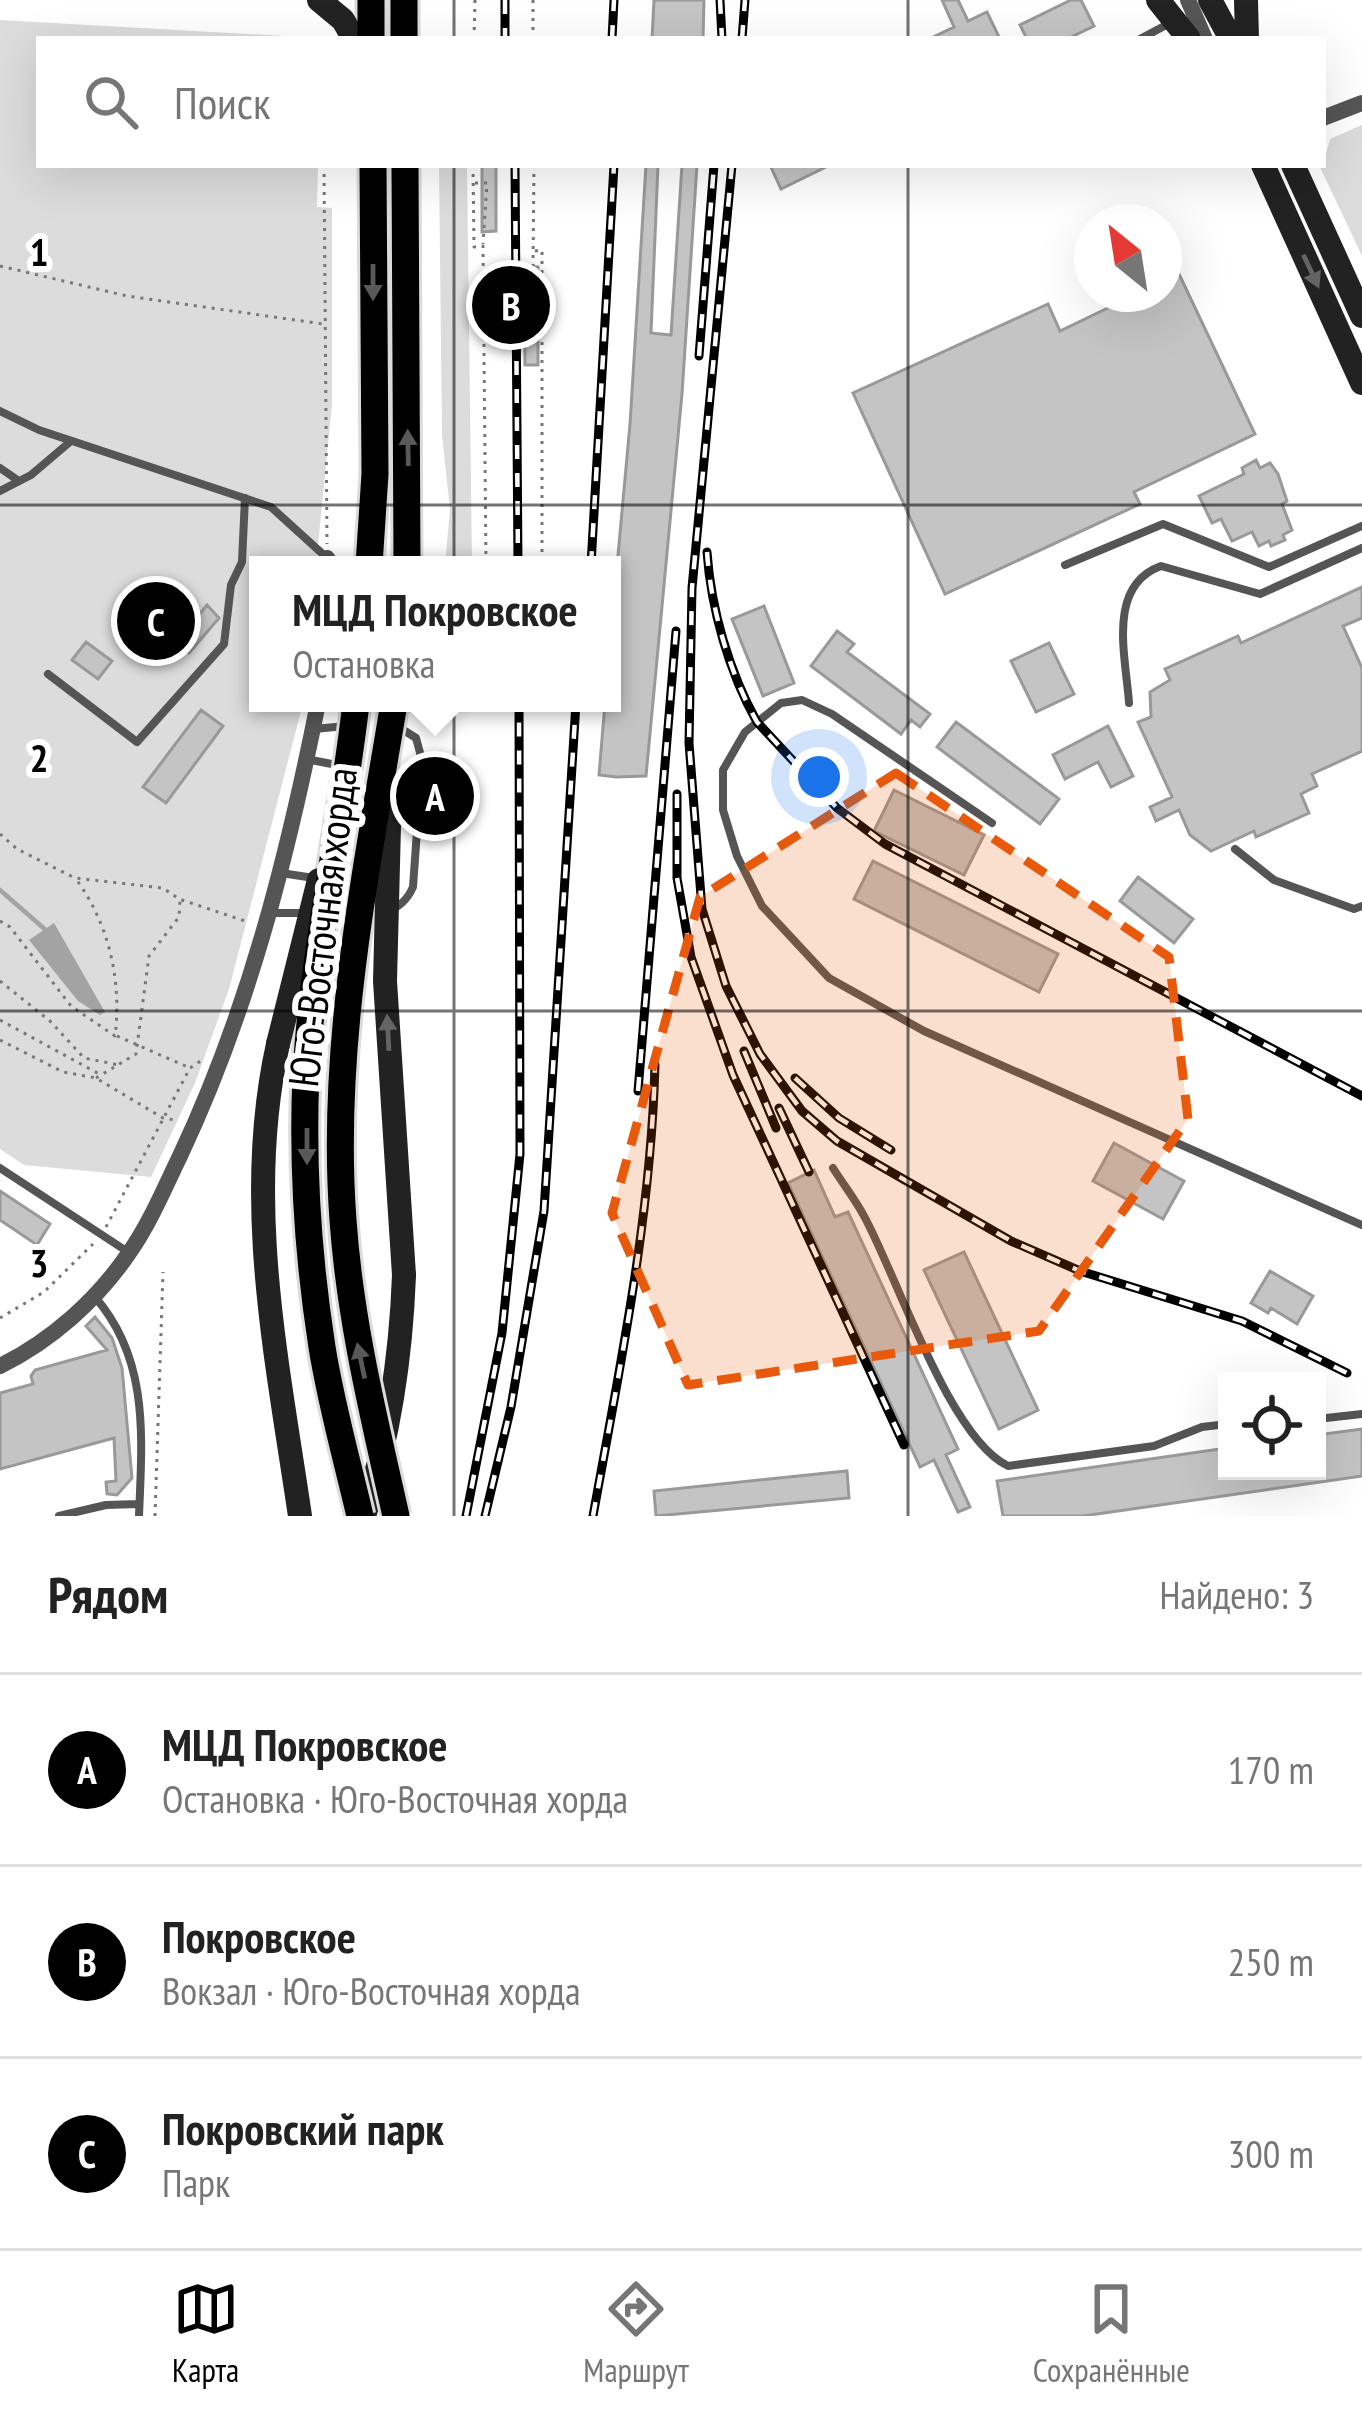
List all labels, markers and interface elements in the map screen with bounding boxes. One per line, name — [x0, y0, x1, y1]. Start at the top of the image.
search box — [36, 36, 1326, 168]
icon: search — [78, 69, 144, 135]
text: Поиск — [174, 73, 270, 131]
north arrow — [1074, 204, 1182, 312]
text: 1 — [30, 226, 48, 277]
one-way arrow — [1301, 254, 1321, 289]
pin: B — [472, 260, 550, 350]
one-way arrow — [364, 264, 383, 302]
one-way arrow — [398, 428, 418, 466]
popup — [249, 556, 621, 712]
pin: C — [117, 576, 195, 666]
text: МЦД Покровское — [292, 580, 578, 638]
text: Остановка — [292, 638, 435, 689]
text: 2 — [30, 732, 48, 783]
your location — [789, 747, 849, 807]
pin: A — [396, 751, 474, 841]
street label: Юго-Восточная хорда — [275, 764, 369, 1090]
one-way arrow — [378, 1014, 397, 1051]
one-way arrow — [297, 1128, 316, 1166]
text: 3 — [30, 1237, 48, 1288]
one-way arrow — [350, 1342, 369, 1380]
map controls — [1218, 1372, 1326, 1480]
button: locate — [1218, 1372, 1326, 1480]
text: Рядом — [48, 1561, 168, 1627]
text: Найдено: 3 — [1160, 1569, 1314, 1620]
text: МЦД Покровское — [162, 1715, 448, 1773]
text: A — [77, 1744, 97, 1795]
text: 170 m — [1228, 1744, 1314, 1795]
text: Остановка · Юго-Восточная хорда — [162, 1773, 628, 1824]
text: Покровское — [162, 1907, 356, 1965]
text: B — [77, 1936, 97, 1987]
text: 250 m — [1228, 1936, 1314, 1987]
text: Вокзал · Юго-Восточная хорда — [162, 1965, 581, 2016]
text: Покровский парк — [162, 2099, 444, 2157]
text: C — [78, 2128, 96, 2179]
text: 300 m — [1228, 2128, 1314, 2179]
text: Парк — [162, 2157, 230, 2208]
tab: Карта — [172, 2276, 239, 2391]
tab: Маршрут — [583, 2276, 689, 2391]
tab: Сохранённые — [1033, 2276, 1190, 2391]

